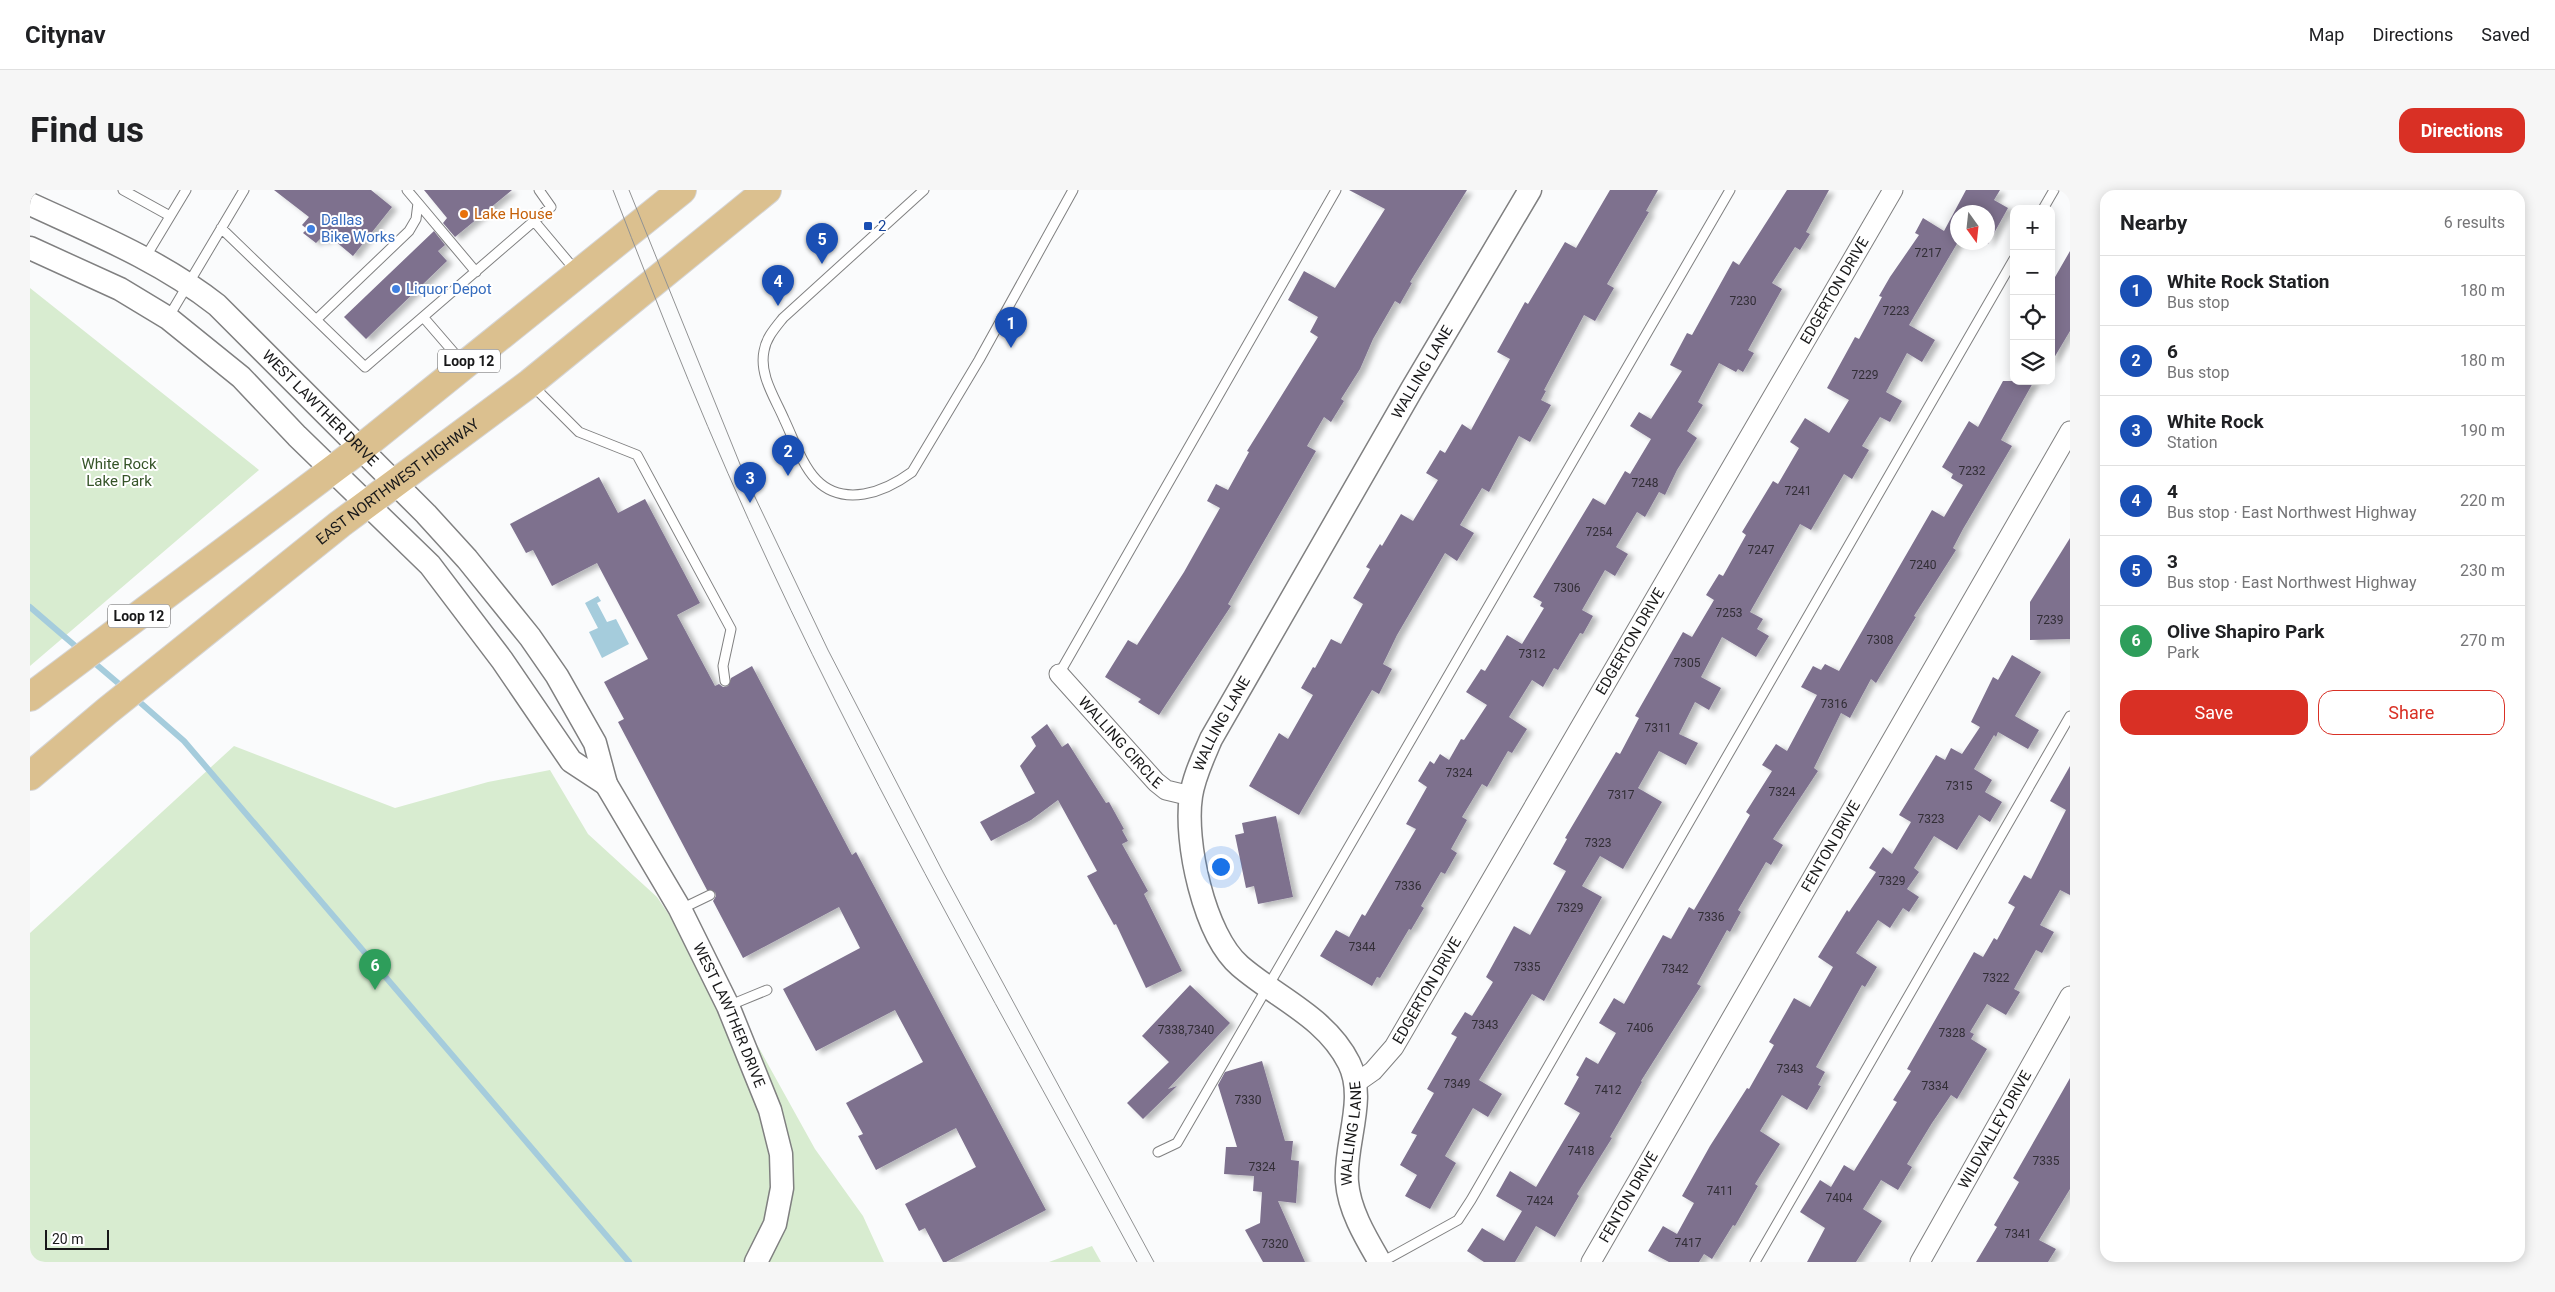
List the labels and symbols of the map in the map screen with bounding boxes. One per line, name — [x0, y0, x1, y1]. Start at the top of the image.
place label: Lake House — [474, 205, 553, 223]
north arrow — [1950, 205, 1995, 250]
marker: Lake House — [458, 208, 470, 220]
place label: Dallas Bike Works — [321, 211, 395, 246]
place label: 2 — [878, 217, 886, 235]
marker: 2 — [862, 220, 874, 232]
marker: Dallas Bike Works — [305, 223, 317, 235]
pin: 5 — [806, 223, 838, 264]
street label: EDGERTON DRIVE — [1796, 234, 1873, 347]
house number: 7217 — [1915, 246, 1942, 260]
pin: 4 — [762, 265, 794, 306]
place label: Liquor Depot — [406, 280, 492, 298]
marker: Liquor Depot — [390, 283, 402, 295]
house number: 7230 — [1730, 294, 1757, 308]
house number: 7223 — [1883, 304, 1909, 318]
pin: 1 — [995, 307, 1027, 348]
street label: WALLING LANE — [1388, 322, 1457, 422]
street label: WEST LAWTHER DRIVE — [258, 346, 382, 470]
road number: Loop 12 — [438, 350, 500, 372]
house number: 7229 — [1852, 368, 1878, 382]
street label: EAST NORTHWEST HIGHWAY — [313, 415, 483, 549]
pin: 2 — [772, 435, 804, 476]
park label: White Rock Lake Park — [81, 455, 157, 490]
pin: 3 — [734, 462, 766, 503]
house number: 7232 — [1959, 464, 1986, 478]
house number: 7248 — [1632, 476, 1659, 490]
house number: 7241 — [1785, 484, 1811, 498]
house number: 7254 — [1586, 525, 1613, 539]
house number: 7247 — [1748, 543, 1775, 557]
house number: 7240 — [1910, 558, 1937, 572]
house number: 7306 — [1554, 581, 1581, 595]
street label: EDGERTON DRIVE — [1592, 584, 1668, 698]
road number: Loop 12 — [108, 604, 170, 628]
house number: 7253 — [1716, 606, 1742, 620]
house number: 7239 — [2037, 613, 2063, 627]
house number: 7308 — [1867, 633, 1894, 647]
house number: 7312 — [1519, 647, 1546, 661]
house number: 7305 — [1674, 656, 1701, 670]
street label: WALLING LANE — [1189, 673, 1254, 774]
street label: WALLING CIRCLE — [1075, 693, 1166, 793]
house number: 7316 — [1821, 697, 1848, 711]
house number: 7311 — [1645, 721, 1671, 735]
house number: 7324 — [1446, 766, 1473, 780]
house number: 7315 — [1946, 779, 1973, 793]
house number: 7324 — [1769, 785, 1796, 799]
house number: 7317 — [1608, 788, 1635, 802]
street label: FENTON DRIVE — [1797, 797, 1864, 895]
house number: 7323 — [1918, 812, 1944, 826]
house number: 7323 — [1585, 836, 1611, 850]
your location — [1208, 854, 1234, 880]
house number: 7329 — [1879, 874, 1905, 888]
house number: 7336 — [1395, 879, 1422, 893]
house number: 7329 — [1557, 901, 1583, 915]
house number: 7336 — [1698, 910, 1725, 924]
street label: EDGERTON DRIVE — [1389, 934, 1465, 1047]
street label: WEST LAWTHER DRIVE — [689, 940, 769, 1091]
house number: 7344 — [1349, 940, 1376, 954]
pin: 6 — [359, 949, 391, 990]
house number: 7335 — [1514, 960, 1541, 974]
house number: 7342 — [1662, 962, 1689, 976]
house number: 7322 — [1983, 971, 2010, 985]
house number: 7343 — [1472, 1018, 1498, 1032]
house number: 7406 — [1627, 1021, 1654, 1035]
house number: 7338,7340 — [1158, 1023, 1214, 1037]
house number: 7328 — [1939, 1026, 1966, 1040]
house number: 7343 — [1777, 1062, 1803, 1076]
street label: WILDVALLEY DRIVE — [1954, 1067, 2035, 1192]
house number: 7349 — [1444, 1077, 1470, 1091]
house number: 7334 — [1922, 1079, 1949, 1093]
street label: WALLING LANE — [1338, 1080, 1365, 1186]
house number: 7412 — [1595, 1083, 1622, 1097]
house number: 7330 — [1235, 1093, 1262, 1107]
house number: 7418 — [1568, 1144, 1595, 1158]
street label: FENTON DRIVE — [1595, 1148, 1662, 1246]
house number: 7335 — [2033, 1154, 2060, 1168]
house number: 7324 — [1249, 1160, 1276, 1174]
house number: 7411 — [1707, 1184, 1733, 1198]
house number: 7404 — [1826, 1191, 1853, 1205]
house number: 7424 — [1527, 1194, 1554, 1208]
scale bar — [45, 1227, 109, 1250]
house number: 7341 — [2005, 1227, 2031, 1241]
house number: 7417 — [1675, 1236, 1702, 1250]
house number: 7320 — [1262, 1237, 1289, 1251]

